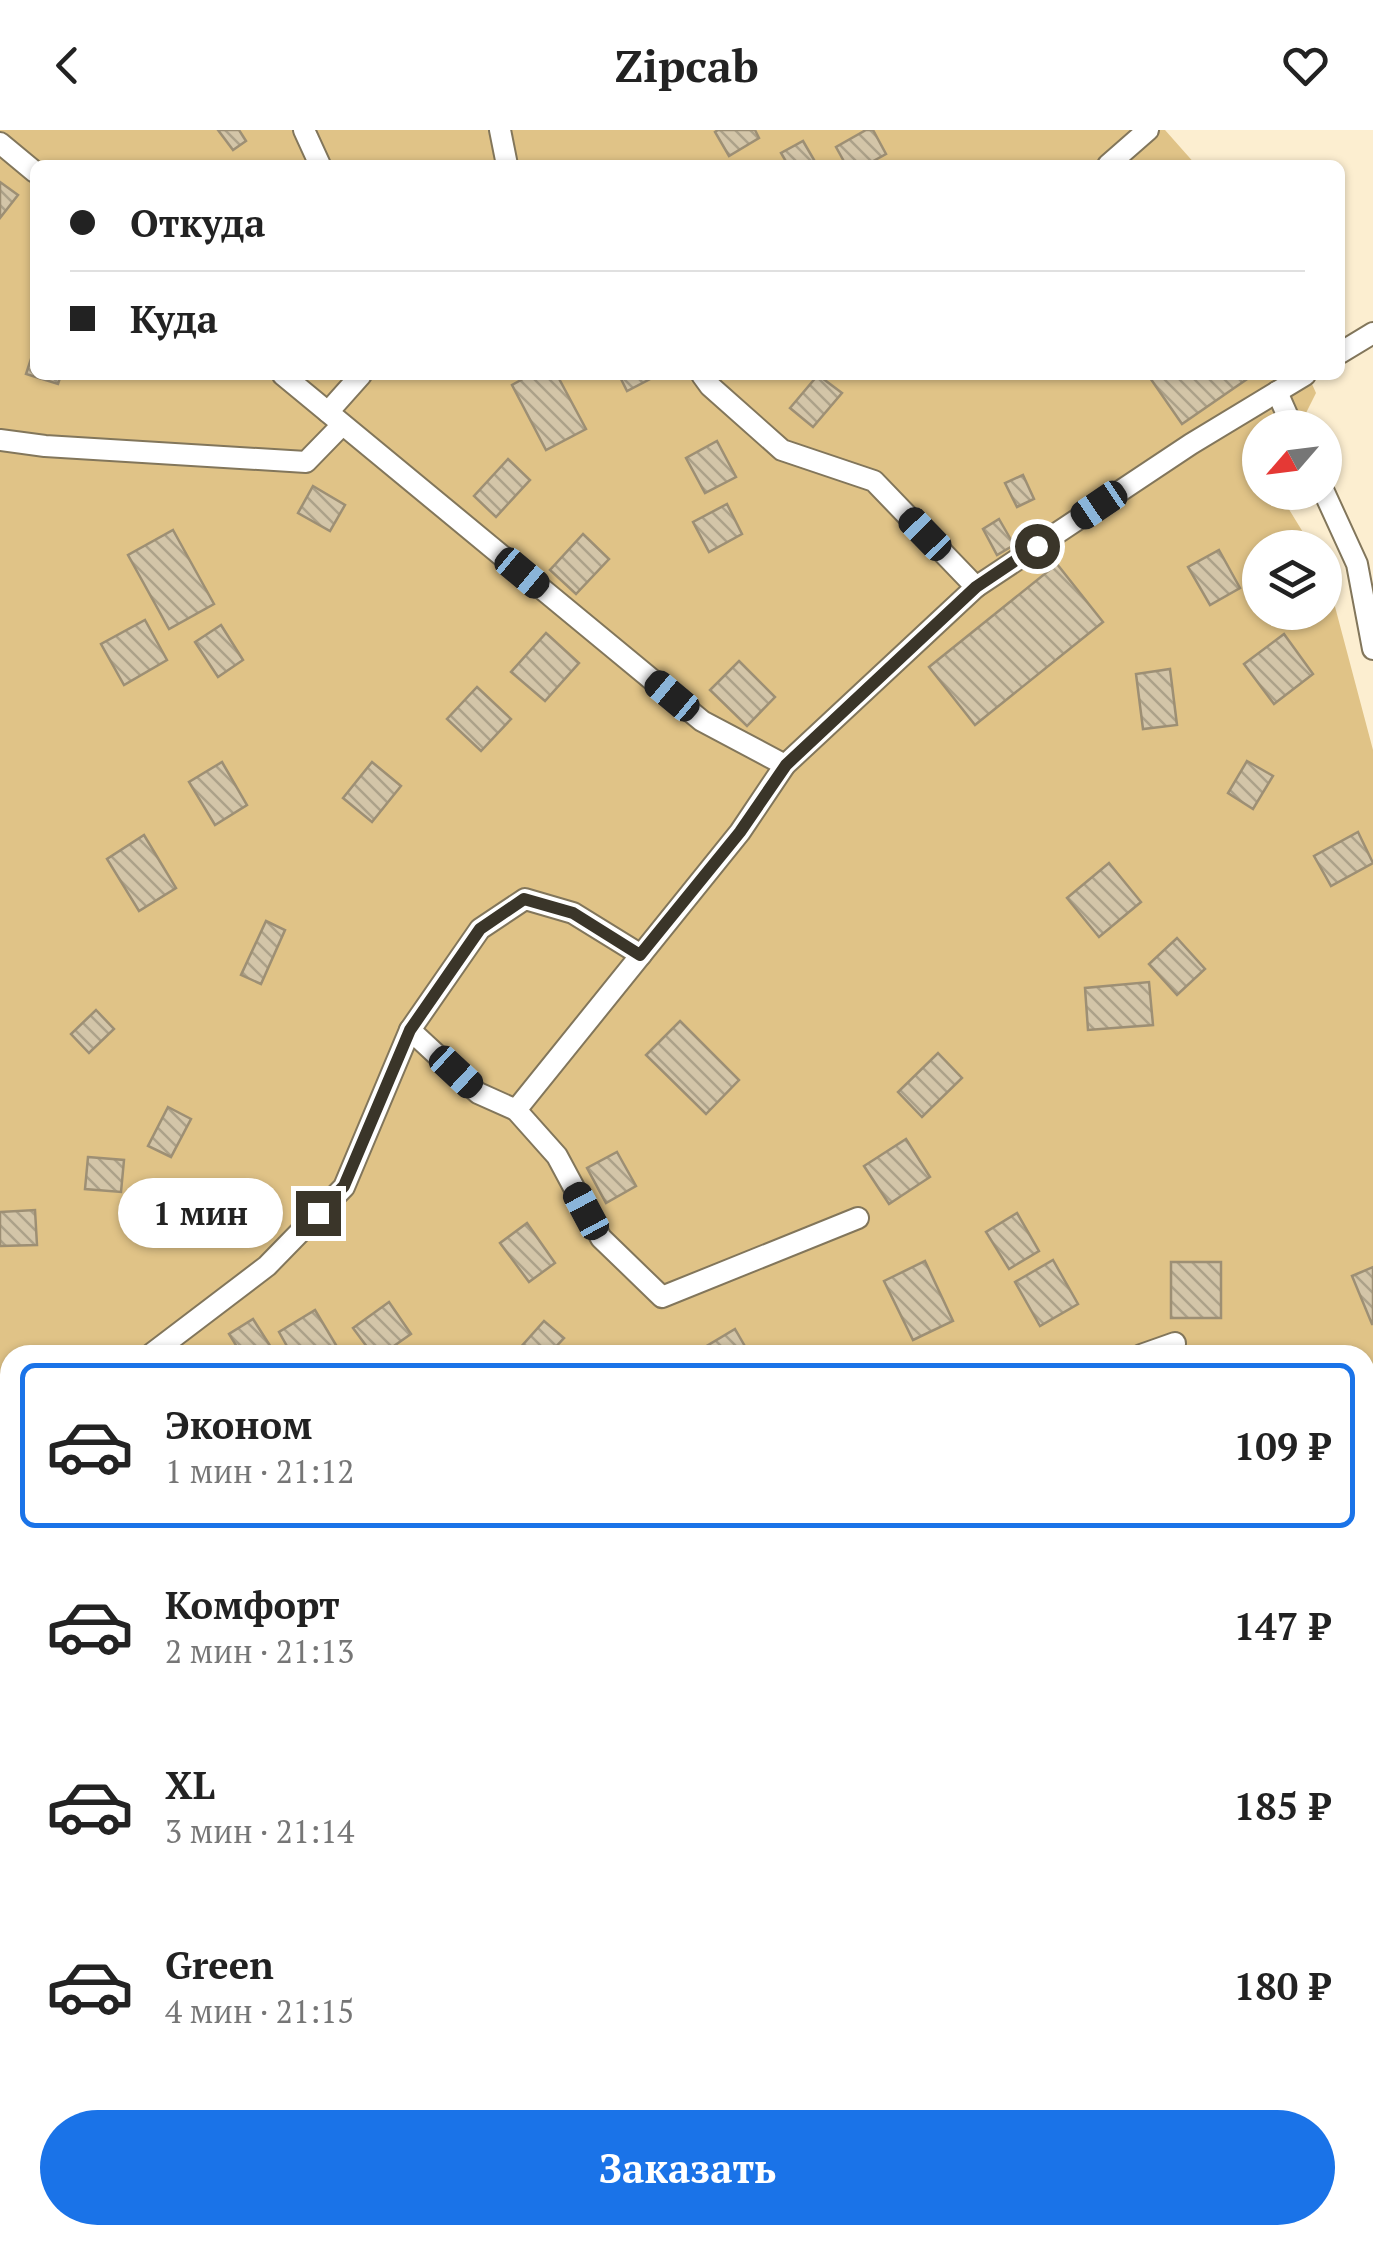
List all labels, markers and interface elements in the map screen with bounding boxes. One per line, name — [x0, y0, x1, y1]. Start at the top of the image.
text: Zipcab — [614, 35, 759, 95]
icon: back — [40, 38, 95, 93]
icon: heart — [1278, 38, 1333, 93]
text: Откуда — [130, 198, 265, 248]
text: Куда — [130, 294, 218, 344]
north arrow — [1242, 410, 1342, 510]
map controls — [1242, 410, 1342, 630]
car — [1066, 476, 1132, 534]
car — [893, 502, 957, 566]
route start — [1015, 524, 1060, 569]
button: layers — [1242, 530, 1342, 630]
car — [489, 542, 555, 604]
car — [639, 665, 705, 727]
car — [424, 1041, 488, 1103]
car — [559, 1177, 613, 1245]
callout: 1 мин — [118, 1178, 283, 1248]
route end — [296, 1191, 341, 1236]
text: 1 мин — [153, 1192, 248, 1234]
text: Эконом — [165, 1400, 312, 1450]
icon: car — [45, 1401, 135, 1491]
text: 109 ₽ — [1234, 1421, 1330, 1471]
text: 1 мин · 21:12 — [165, 1450, 354, 1492]
text: Комфорт — [165, 1580, 340, 1630]
icon: car — [45, 1581, 135, 1671]
text: 147 ₽ — [1234, 1601, 1330, 1651]
text: 2 мин · 21:13 — [165, 1630, 354, 1672]
text: XL — [165, 1760, 215, 1810]
icon: car — [45, 1761, 135, 1851]
text: 185 ₽ — [1234, 1781, 1330, 1831]
text: 3 мин · 21:14 — [165, 1810, 354, 1852]
text: Green — [165, 1940, 274, 1990]
icon: car — [45, 1941, 135, 2031]
text: 180 ₽ — [1234, 1961, 1330, 2011]
text: 4 мин · 21:15 — [165, 1990, 354, 2032]
button: Заказать — [40, 2110, 1335, 2225]

